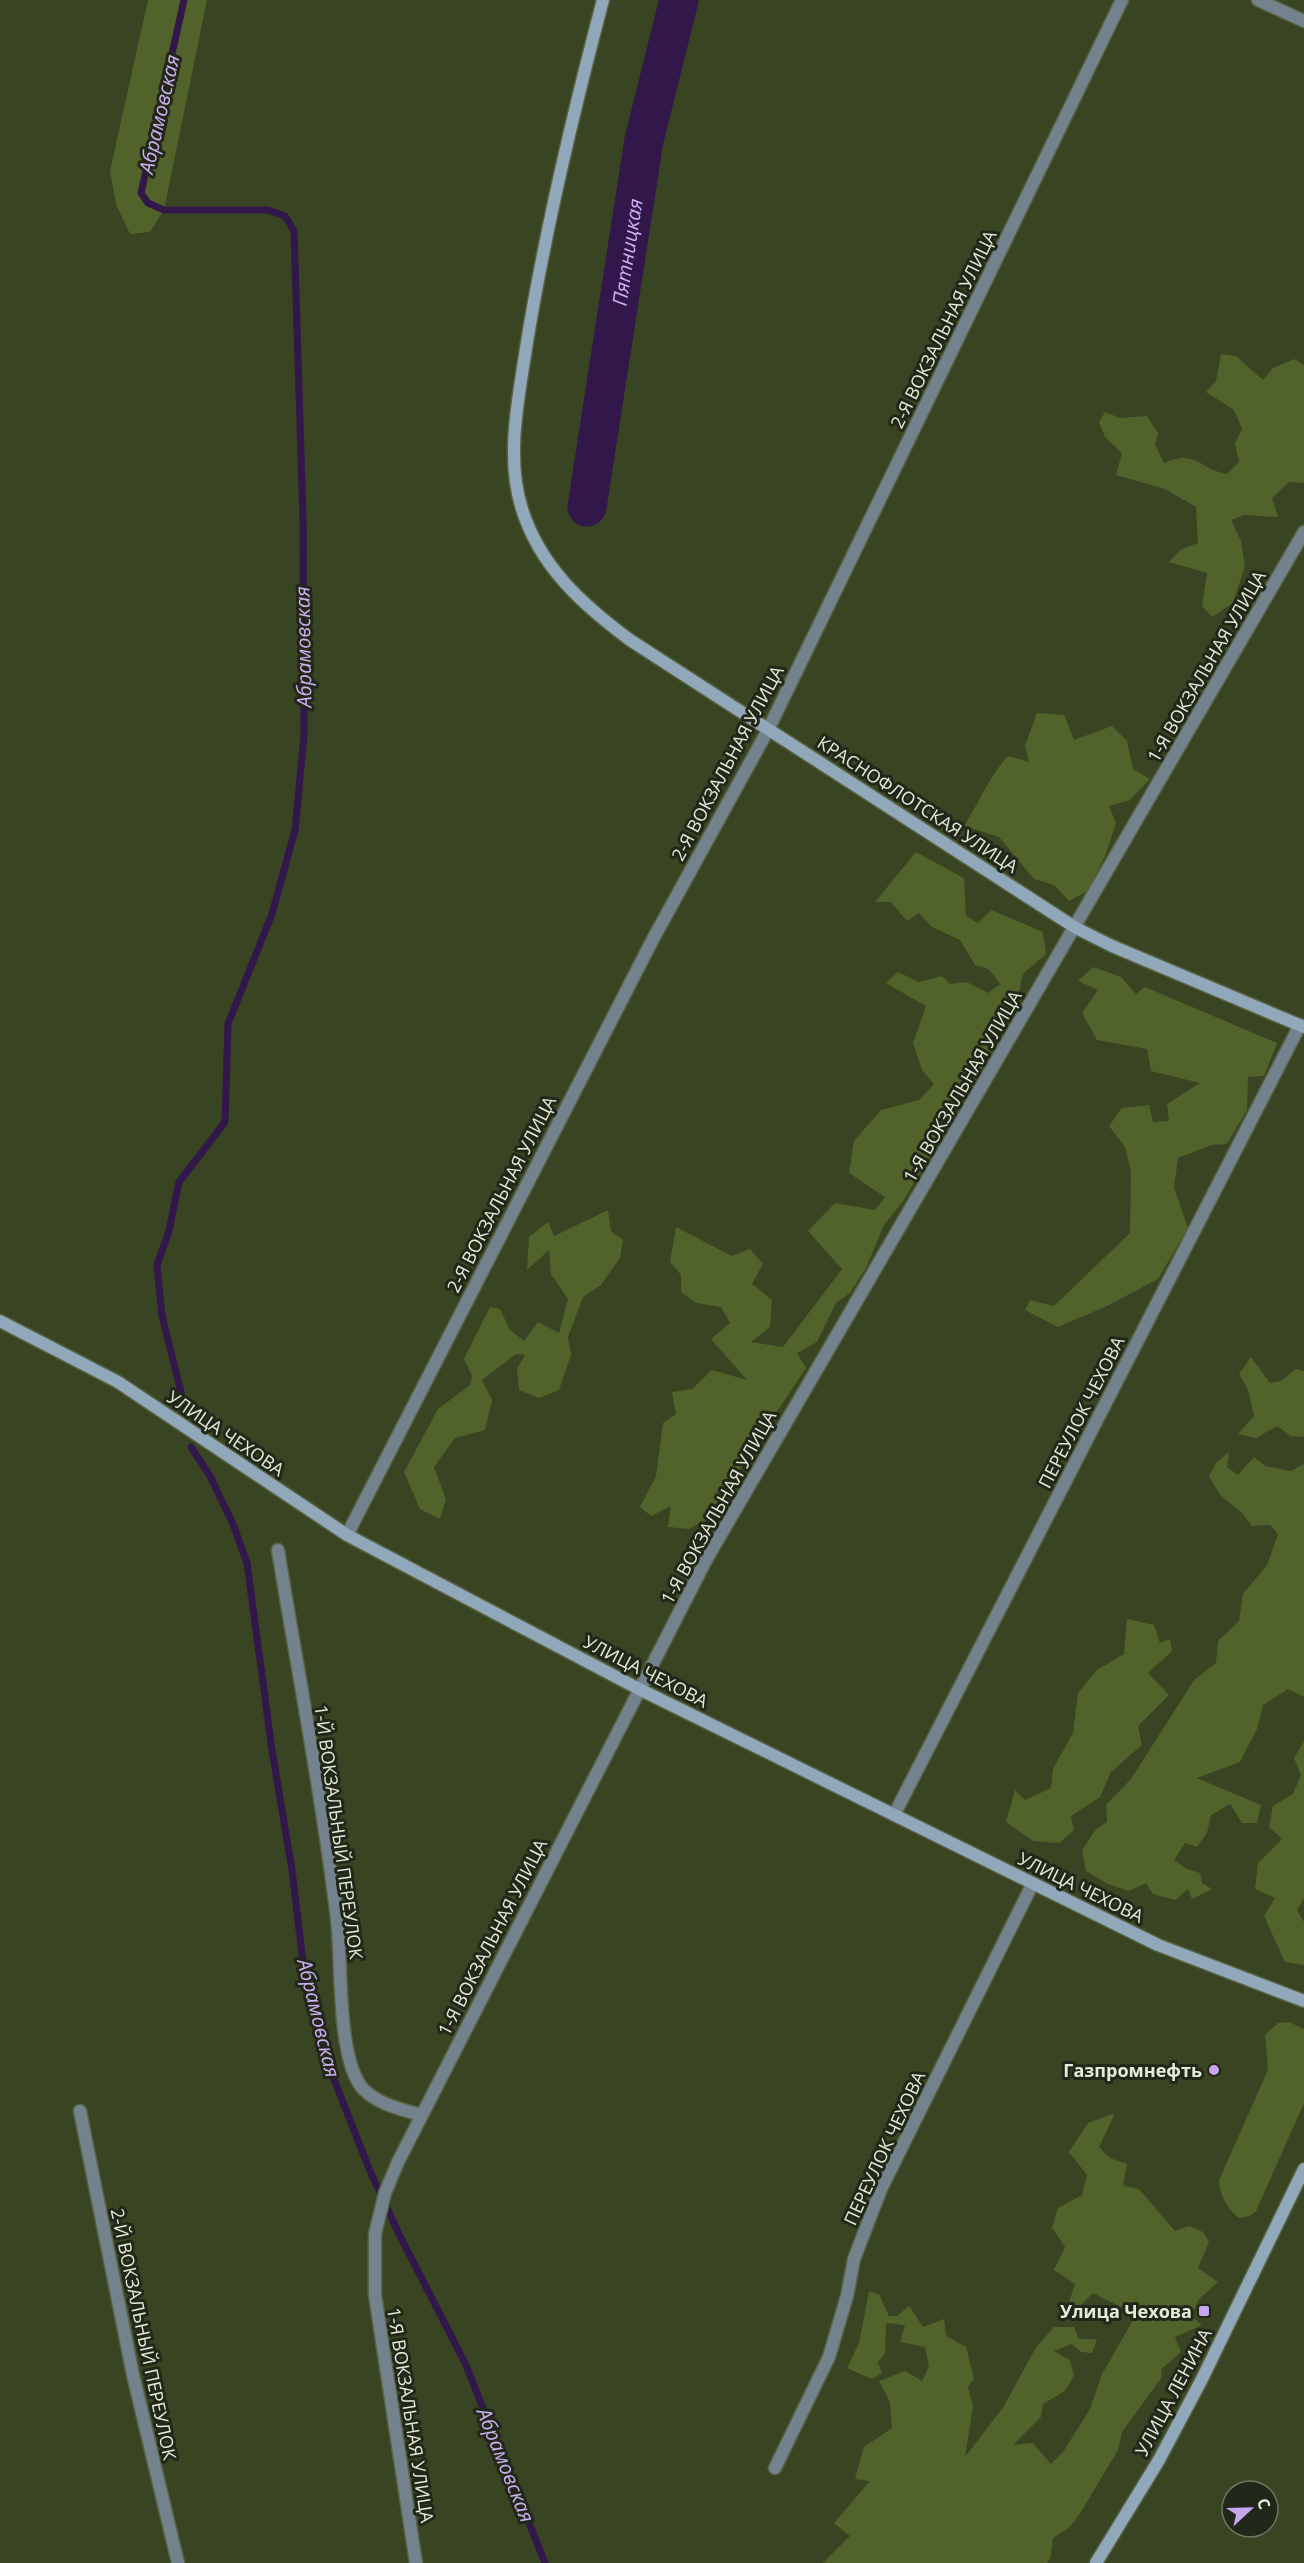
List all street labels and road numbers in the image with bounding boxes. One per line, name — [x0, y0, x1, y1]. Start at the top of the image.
street label: 2-Я ВОКЗАЛЬНАЯ УЛИЦА — [885, 225, 1002, 432]
street label: 1-Я ВОКЗАЛЬНАЯ УЛИЦА — [1141, 565, 1271, 766]
street label: 2-Я ВОКЗАЛЬНАЯ УЛИЦА — [665, 661, 789, 865]
street label: КРАСНОФЛОТСКАЯ УЛИЦА — [813, 730, 1023, 878]
street label: 1-Я ВОКЗАЛЬНАЯ УЛИЦА — [897, 985, 1027, 1186]
street label: 2-Я ВОКЗАЛЬНАЯ УЛИЦА — [441, 1091, 561, 1296]
street label: ПЕРЕУЛОК ЧЕХОВА — [1032, 1331, 1130, 1492]
street label: УЛИЦА ЧЕХОВА — [163, 1385, 290, 1482]
street label: 1-Я ВОКЗАЛЬНАЯ УЛИЦА — [655, 1406, 782, 1608]
street label: УЛИЦА ЧЕХОВА — [580, 1629, 713, 1713]
street label: 1-Й ВОКЗАЛЬНЫЙ ПЕРЕУЛОК — [309, 1703, 369, 1961]
street label: 1-Я ВОКЗАЛЬНАЯ УЛИЦА — [432, 1834, 552, 2039]
street label: УЛИЦА ЧЕХОВА — [1014, 1846, 1148, 1928]
street label: ПЕРЕУЛОК ЧЕХОВА — [838, 2067, 930, 2229]
street label: 2-Й ВОКЗАЛЬНЫЙ ПЕРЕУЛОК — [106, 2206, 182, 2462]
street label: 1-Я ВОКЗАЛЬНАЯ УЛИЦА — [382, 2306, 440, 2525]
street label: УЛИЦА ЛЕНИНА — [1129, 2324, 1217, 2460]

